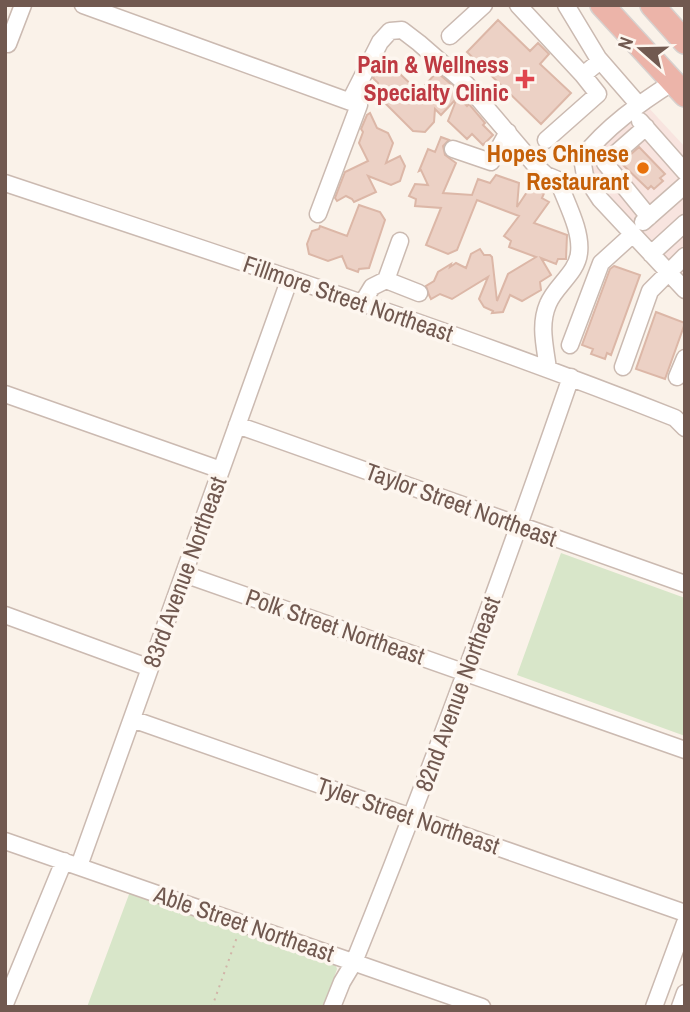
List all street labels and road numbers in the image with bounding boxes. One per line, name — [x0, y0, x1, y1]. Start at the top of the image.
street label: Fillmore Street Northeast — [239, 247, 458, 349]
street label: Taylor Street Northeast — [361, 455, 562, 554]
street label: 83rd Avenue Northeast — [135, 471, 234, 672]
street label: Polk Street Northeast — [242, 580, 429, 672]
street label: 82nd Avenue Northeast — [407, 591, 507, 796]
street label: Tyler Street Northeast — [313, 769, 505, 862]
street label: Able Street Northeast — [149, 877, 339, 969]

